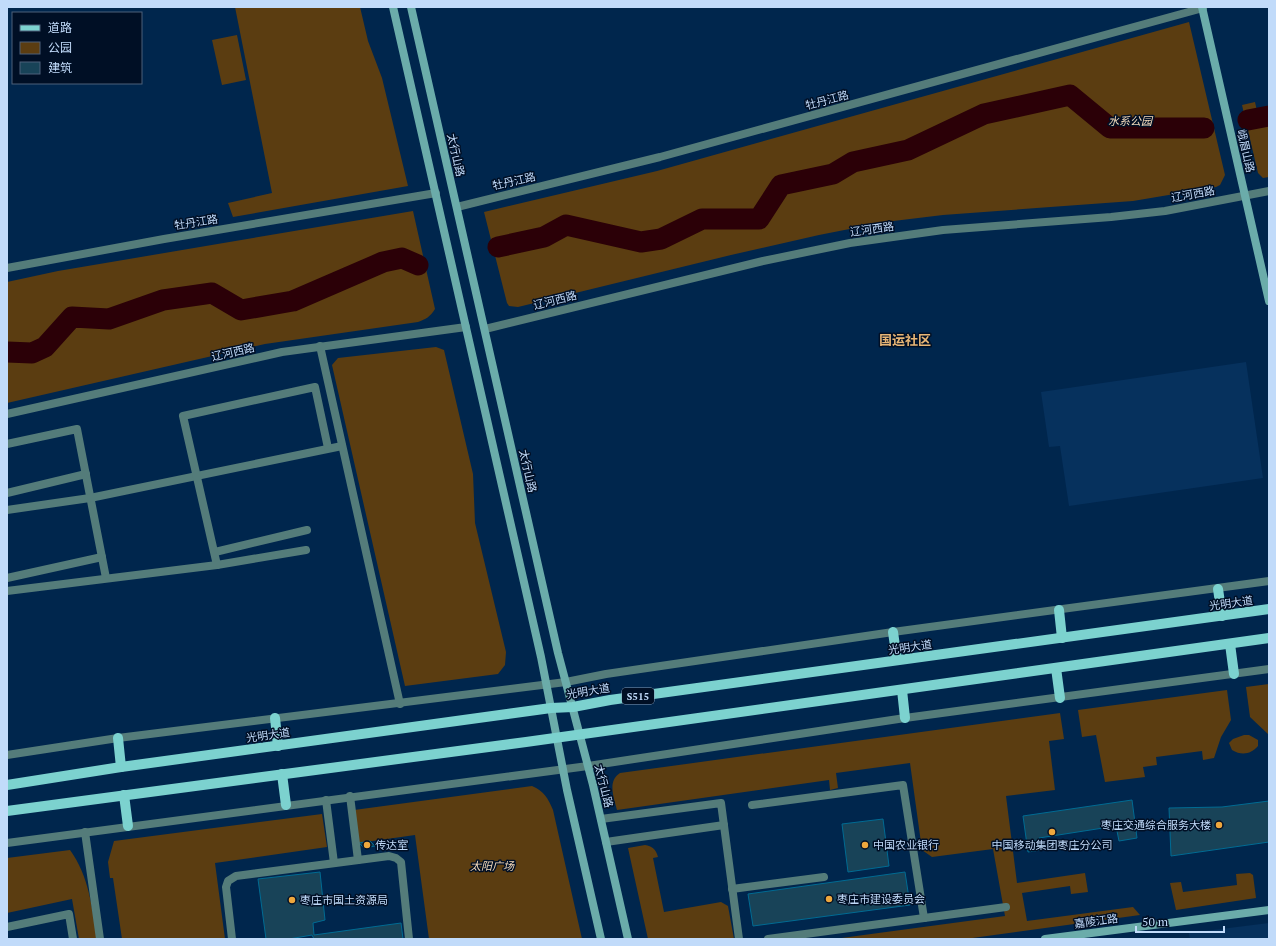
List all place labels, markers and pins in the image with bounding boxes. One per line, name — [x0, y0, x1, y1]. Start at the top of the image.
place label: 枣庄交通综合服务大楼 — [1101, 818, 1211, 832]
marker: 枣庄交通综合服务大楼 — [1214, 820, 1224, 830]
marker: 中国移动集团枣庄分公司 — [1047, 827, 1057, 837]
place label: 传达室 — [375, 838, 408, 852]
place label: 中国农业银行 — [873, 838, 939, 852]
place label: 中国移动集团枣庄分公司 — [992, 838, 1113, 852]
marker: 传达室 — [362, 840, 372, 850]
marker: 中国农业银行 — [860, 840, 870, 850]
place label: 枣庄市建设委员会 — [837, 892, 925, 906]
place label: 枣庄市国土资源局 — [300, 893, 388, 907]
marker: 枣庄市建设委员会 — [824, 894, 834, 904]
marker: 枣庄市国土资源局 — [287, 895, 297, 905]

